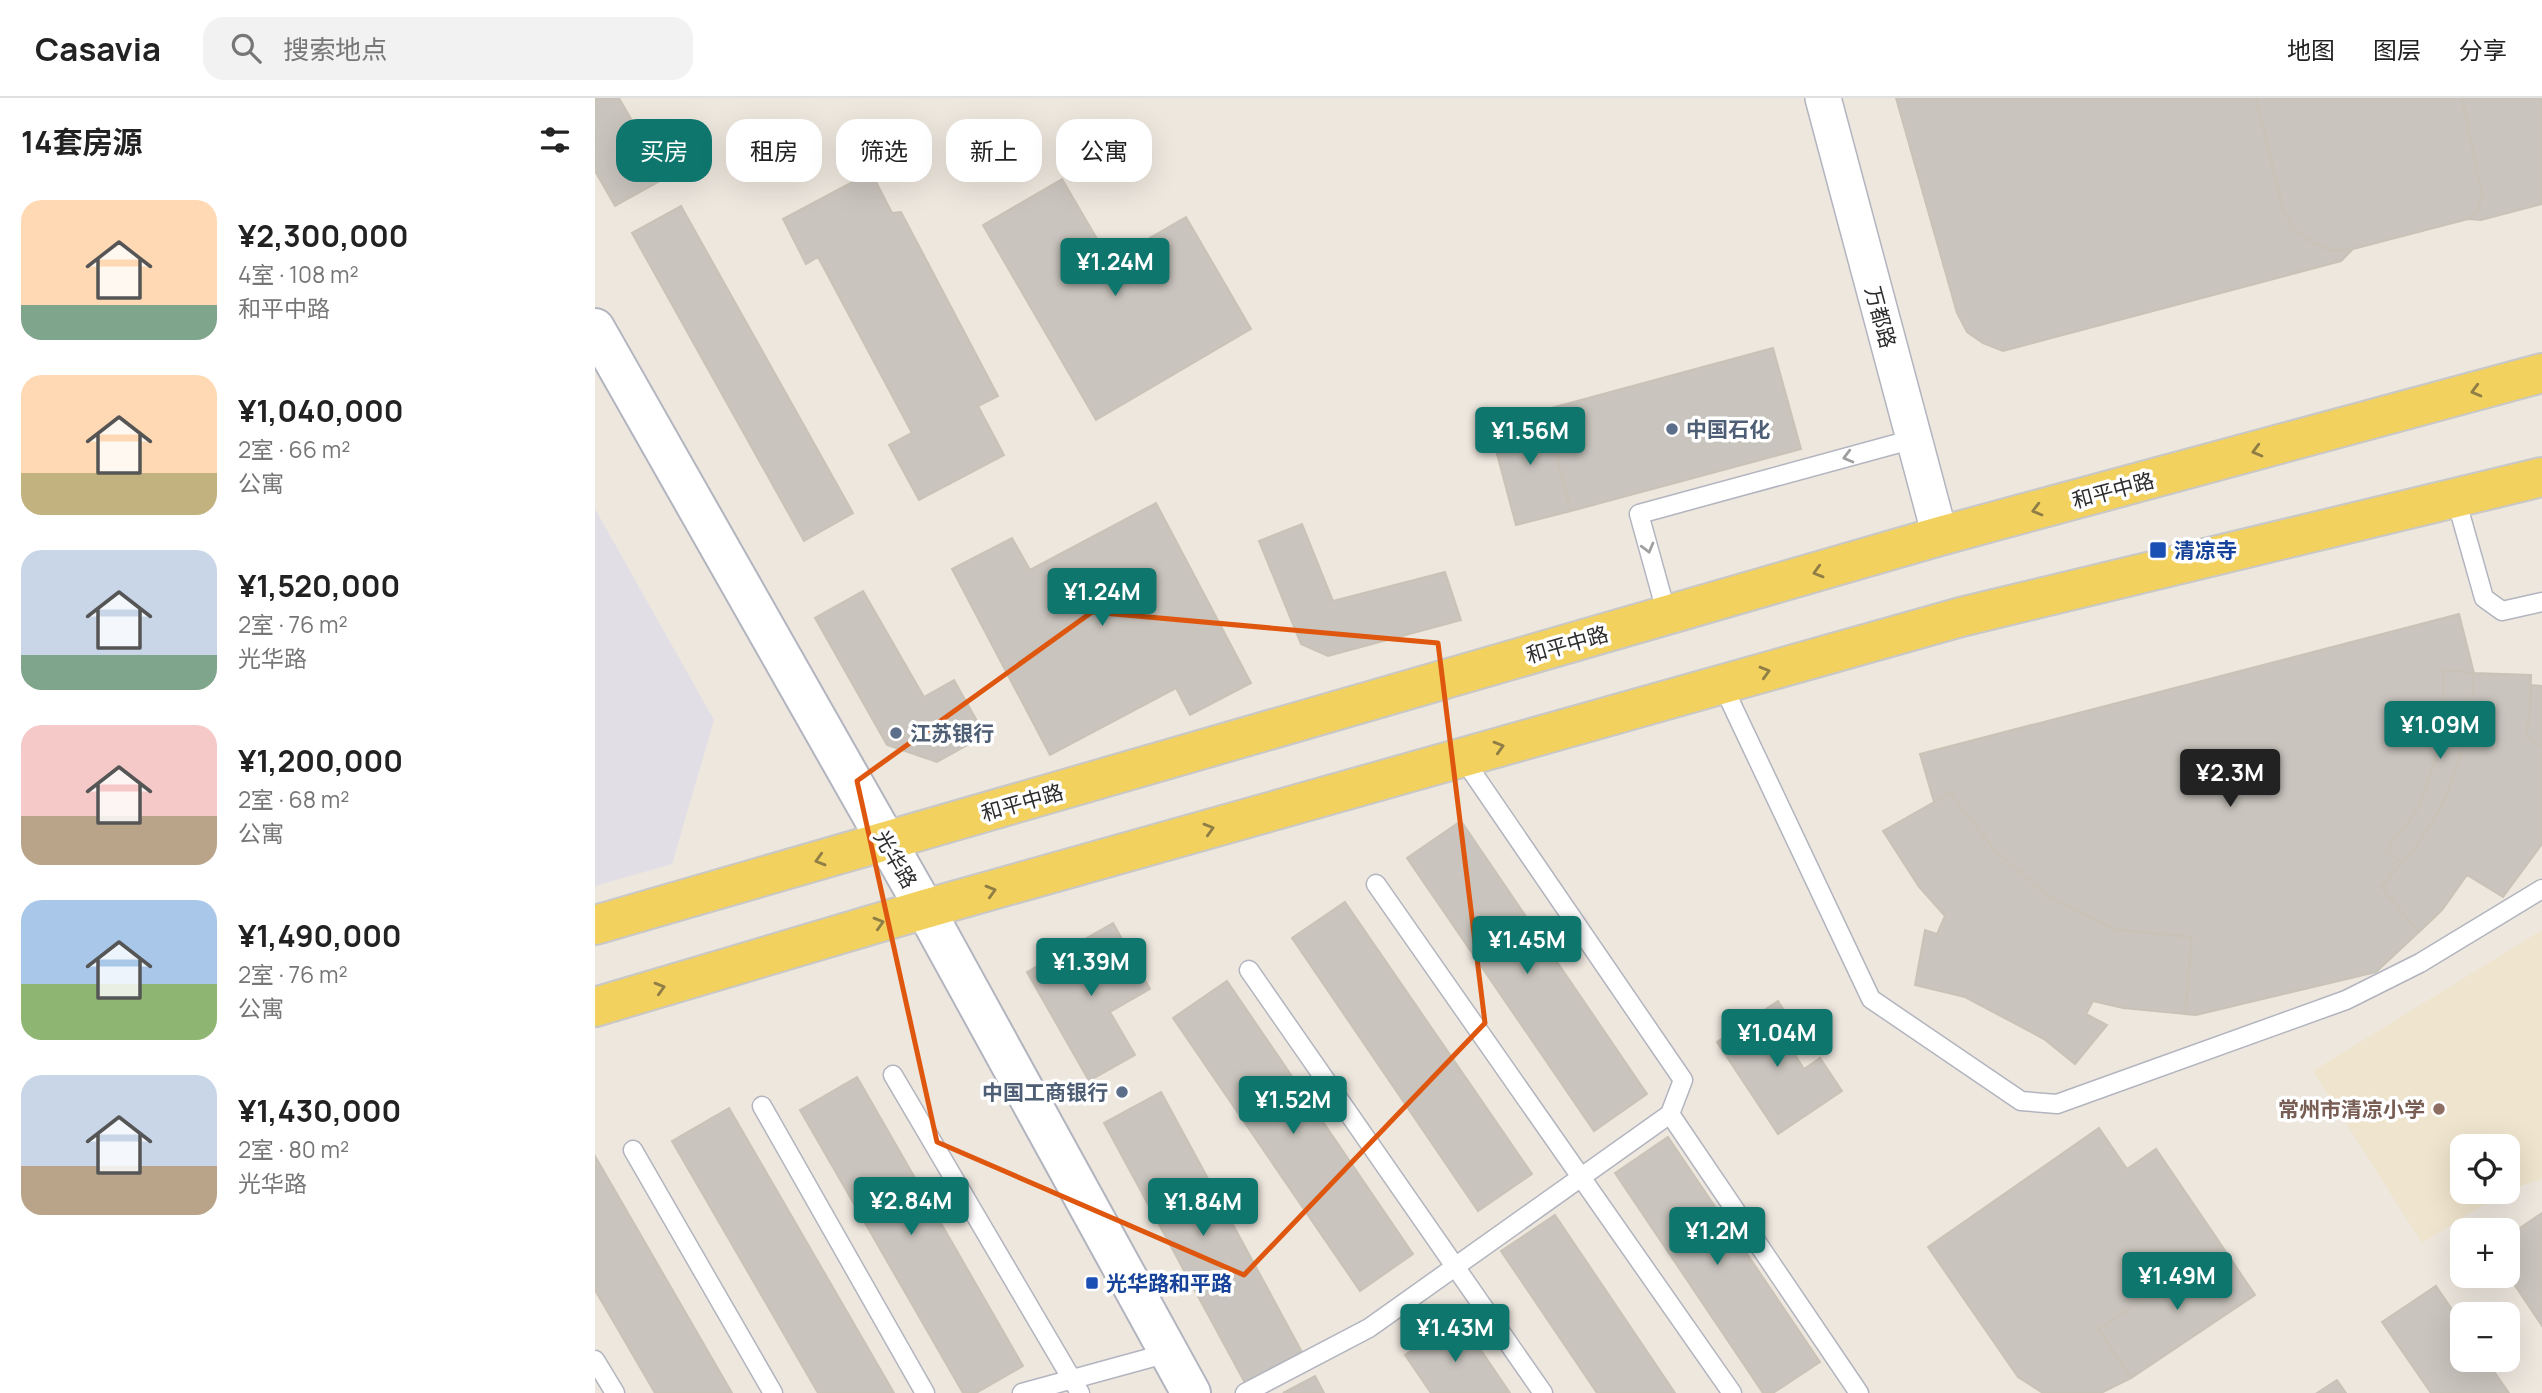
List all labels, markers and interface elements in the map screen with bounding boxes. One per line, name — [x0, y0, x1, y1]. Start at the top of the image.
search box — [203, 17, 693, 80]
text: Casavia — [35, 26, 161, 71]
icon: search — [227, 29, 265, 67]
text: 搜索地点 — [283, 31, 387, 67]
text: 地图 — [2287, 33, 2335, 66]
text: 图层 — [2373, 33, 2421, 66]
text: 分享 — [2459, 33, 2507, 66]
chip: 买房 — [616, 119, 712, 182]
chip: 租房 — [726, 119, 822, 182]
chip: 筛选 — [836, 119, 932, 182]
chip: 新上 — [946, 119, 1042, 182]
chip: 公寓 — [1056, 119, 1152, 182]
text: 14套房源 — [21, 121, 142, 162]
icon: filters — [536, 121, 574, 159]
text: ¥2,300,000 — [238, 215, 409, 256]
icon: home — [77, 228, 161, 312]
pin: ¥1.24M — [1058, 238, 1172, 298]
text: ¥1.24M — [1076, 245, 1154, 277]
text: 4室 · 108 m² — [238, 258, 359, 290]
street label: 万都路 — [1859, 283, 1903, 351]
text: 和平中路 — [238, 292, 330, 324]
one-way arrow — [2470, 383, 2482, 397]
text: ¥1,040,000 — [238, 390, 403, 431]
icon: home — [77, 403, 161, 487]
pin: ¥1.56M — [1473, 408, 1587, 467]
text: ¥1.56M — [1491, 414, 1569, 446]
place label: 中国石化 — [1686, 415, 1770, 443]
marker: 中国石化 — [1664, 421, 1680, 437]
text: 2室 · 66 m² — [238, 433, 350, 465]
one-way arrow — [2251, 442, 2263, 457]
one-way arrow — [1843, 449, 1855, 463]
street label: 和平中路 — [2069, 466, 2157, 514]
text: 公寓 — [238, 467, 284, 499]
one-way arrow — [2031, 502, 2043, 516]
place label: 清凉寺 — [2174, 536, 2237, 564]
marker: 清凉寺 — [2148, 540, 2168, 560]
one-way arrow — [1640, 542, 1655, 554]
one-way arrow — [1812, 563, 1824, 578]
text: ¥1,520,000 — [238, 565, 400, 606]
pin: ¥1.24M — [1045, 568, 1159, 628]
text: ¥1.24M — [1063, 575, 1141, 607]
icon: home — [77, 578, 161, 662]
text: 2室 · 76 m² — [238, 608, 348, 640]
street label: 和平中路 — [1523, 619, 1611, 669]
text: 光华路 — [238, 642, 307, 674]
one-way arrow — [1759, 666, 1771, 680]
pin: ¥1.09M — [2383, 702, 2497, 761]
text: ¥1.09M — [2400, 708, 2480, 740]
place label: 江苏银行 — [910, 719, 994, 747]
marker: 江苏银行 — [888, 725, 904, 741]
text: ¥1,200,000 — [238, 740, 403, 781]
one-way arrow — [1493, 741, 1505, 755]
pin: ¥2.3M — [2181, 750, 2279, 809]
icon: home — [77, 753, 161, 837]
text: ¥2.3M — [2196, 756, 2264, 788]
street label: 和平中路 — [978, 777, 1066, 827]
text: 2室 · 68 m² — [238, 783, 349, 815]
text: 公寓 — [238, 817, 284, 849]
one-way arrow — [1203, 823, 1215, 837]
street label: 光华路 — [868, 825, 924, 893]
one-way arrow — [814, 852, 826, 867]
one-way arrow — [984, 885, 996, 899]
text: ¥1,490,000 — [238, 915, 402, 956]
pin: ¥1.45M — [1470, 916, 1584, 976]
one-way arrow — [872, 917, 884, 932]
text: ¥1.45M — [1488, 923, 1566, 955]
icon: home — [77, 928, 161, 1012]
pin: ¥1.39M — [1034, 939, 1148, 998]
text: ¥1.39M — [1052, 945, 1130, 977]
text: 2室 · 76 m² — [238, 958, 348, 990]
one-way arrow — [654, 981, 666, 996]
text: 公寓 — [238, 992, 284, 1024]
pin: ¥1.04M — [1720, 1010, 1834, 1069]
text: ¥1.04M — [1738, 1016, 1817, 1048]
pin: ¥1.52M — [1236, 1076, 1350, 1136]
place label: 中国工商银行 — [982, 1078, 1108, 1106]
text: ¥1.52M — [1255, 1083, 1331, 1115]
marker: 中国工商银行 — [1114, 1084, 1130, 1100]
text: ¥1,430,000 — [238, 1090, 401, 1131]
place label: 常州市清凉小学 — [2278, 1095, 2425, 1123]
marker: 常州市清凉小学 — [2431, 1101, 2447, 1117]
icon: home — [77, 1103, 161, 1187]
text: 2室 · 80 m² — [238, 1133, 349, 1165]
map controls — [2450, 1134, 2520, 1372]
button: locate — [2450, 1134, 2520, 1204]
text: 光华路 — [238, 1167, 307, 1199]
pin: ¥2.84M — [854, 1178, 968, 1237]
pin: ¥1.84M — [1146, 1178, 1260, 1238]
text: ¥2.84M — [870, 1184, 952, 1216]
text: ¥1.84M — [1164, 1185, 1242, 1217]
pin: ¥1.2M — [1668, 1208, 1766, 1267]
text: ¥1.2M — [1685, 1214, 1749, 1246]
button: + — [2450, 1218, 2520, 1288]
pin: ¥1.49M — [2120, 1252, 2234, 1312]
text: ¥1.49M — [2138, 1259, 2216, 1291]
place label: 光华路和平路 — [1106, 1269, 1232, 1297]
marker: 光华路和平路 — [1084, 1275, 1100, 1291]
button: − — [2450, 1302, 2520, 1372]
pin: ¥1.43M — [1398, 1304, 1512, 1364]
text: ¥1.43M — [1416, 1311, 1494, 1343]

